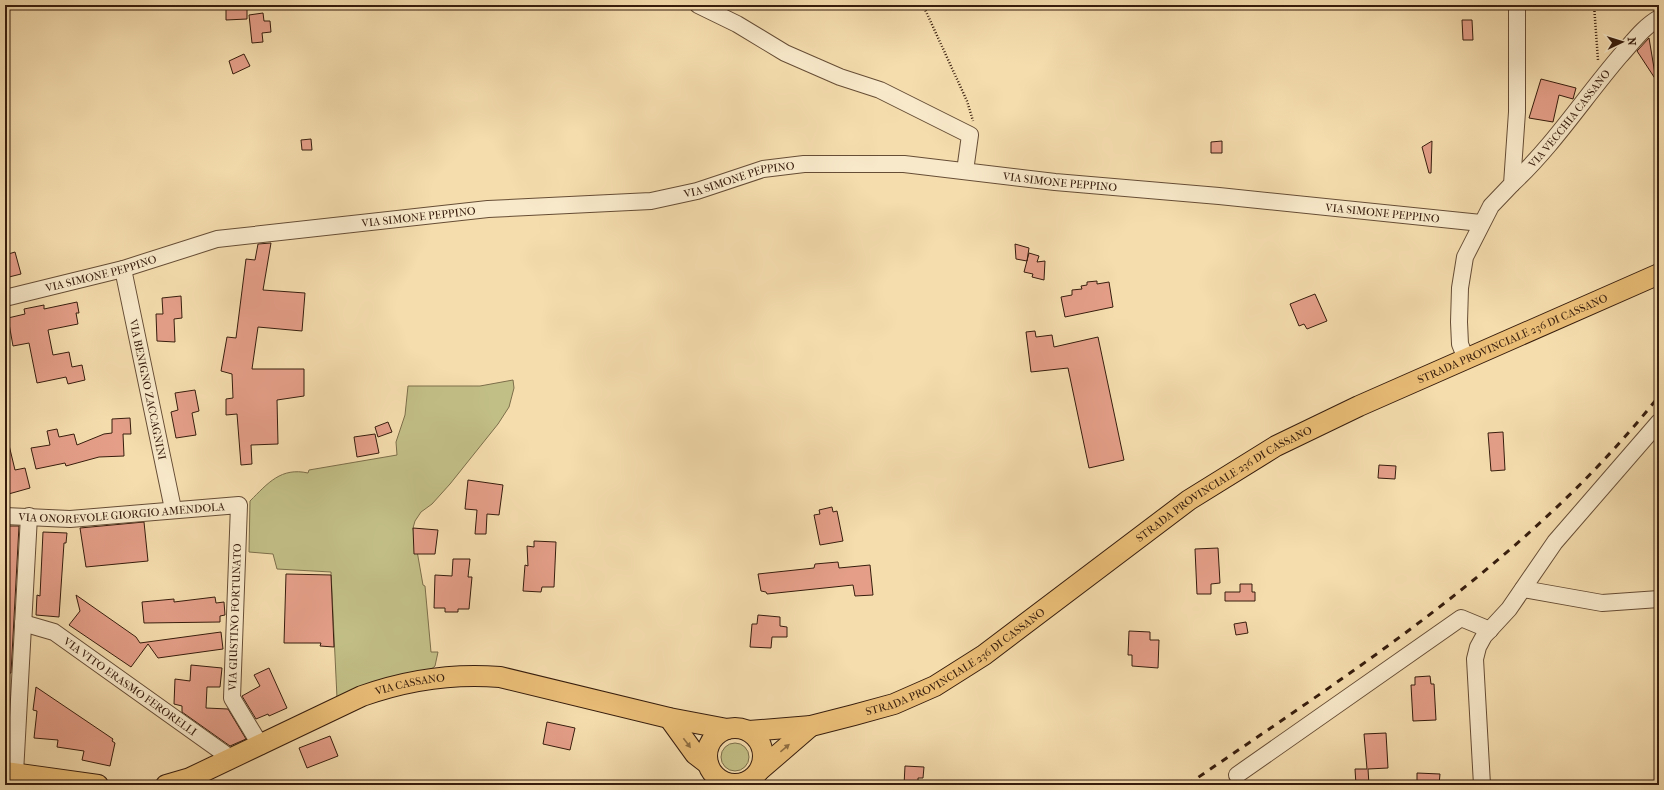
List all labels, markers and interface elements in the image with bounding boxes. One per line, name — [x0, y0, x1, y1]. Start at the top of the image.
north arrow — [1602, 22, 1642, 62]
text: N — [1625, 37, 1638, 47]
street label: VIA VECCHIA CASSANO — [1525, 67, 1613, 171]
street label: VIA SIMONE PEPPINO — [682, 159, 795, 200]
street label: VIA SIMONE PEPPINO — [1001, 169, 1118, 194]
street label: VIA SIMONE PEPPINO — [1324, 200, 1440, 225]
street label: VIA SIMONE PEPPINO — [360, 204, 477, 230]
street label: VIA SIMONE PEPPINO — [43, 252, 158, 295]
street label: STRADA PROVINCIALE 236 DI CASSANO — [1415, 291, 1610, 386]
street label: VIA BENIGNO ZACCAGNINI — [127, 317, 169, 462]
street label: STRADA PROVINCIALE 236 DI CASSANO — [1133, 423, 1314, 544]
street label: VIA ONOREVOLE GIORGIO AMENDOLA — [17, 500, 226, 526]
street label: VIA GIUSTINO FORTUNATO — [226, 543, 244, 692]
street label: STRADA PROVINCIALE 236 DI CASSANO — [864, 605, 1047, 718]
street label: VIA VITO ERASMO FERORELLI — [60, 634, 200, 739]
street label: VIA CASSANO — [372, 671, 446, 698]
one-way arrow — [682, 737, 691, 748]
one-way arrow — [780, 743, 790, 752]

